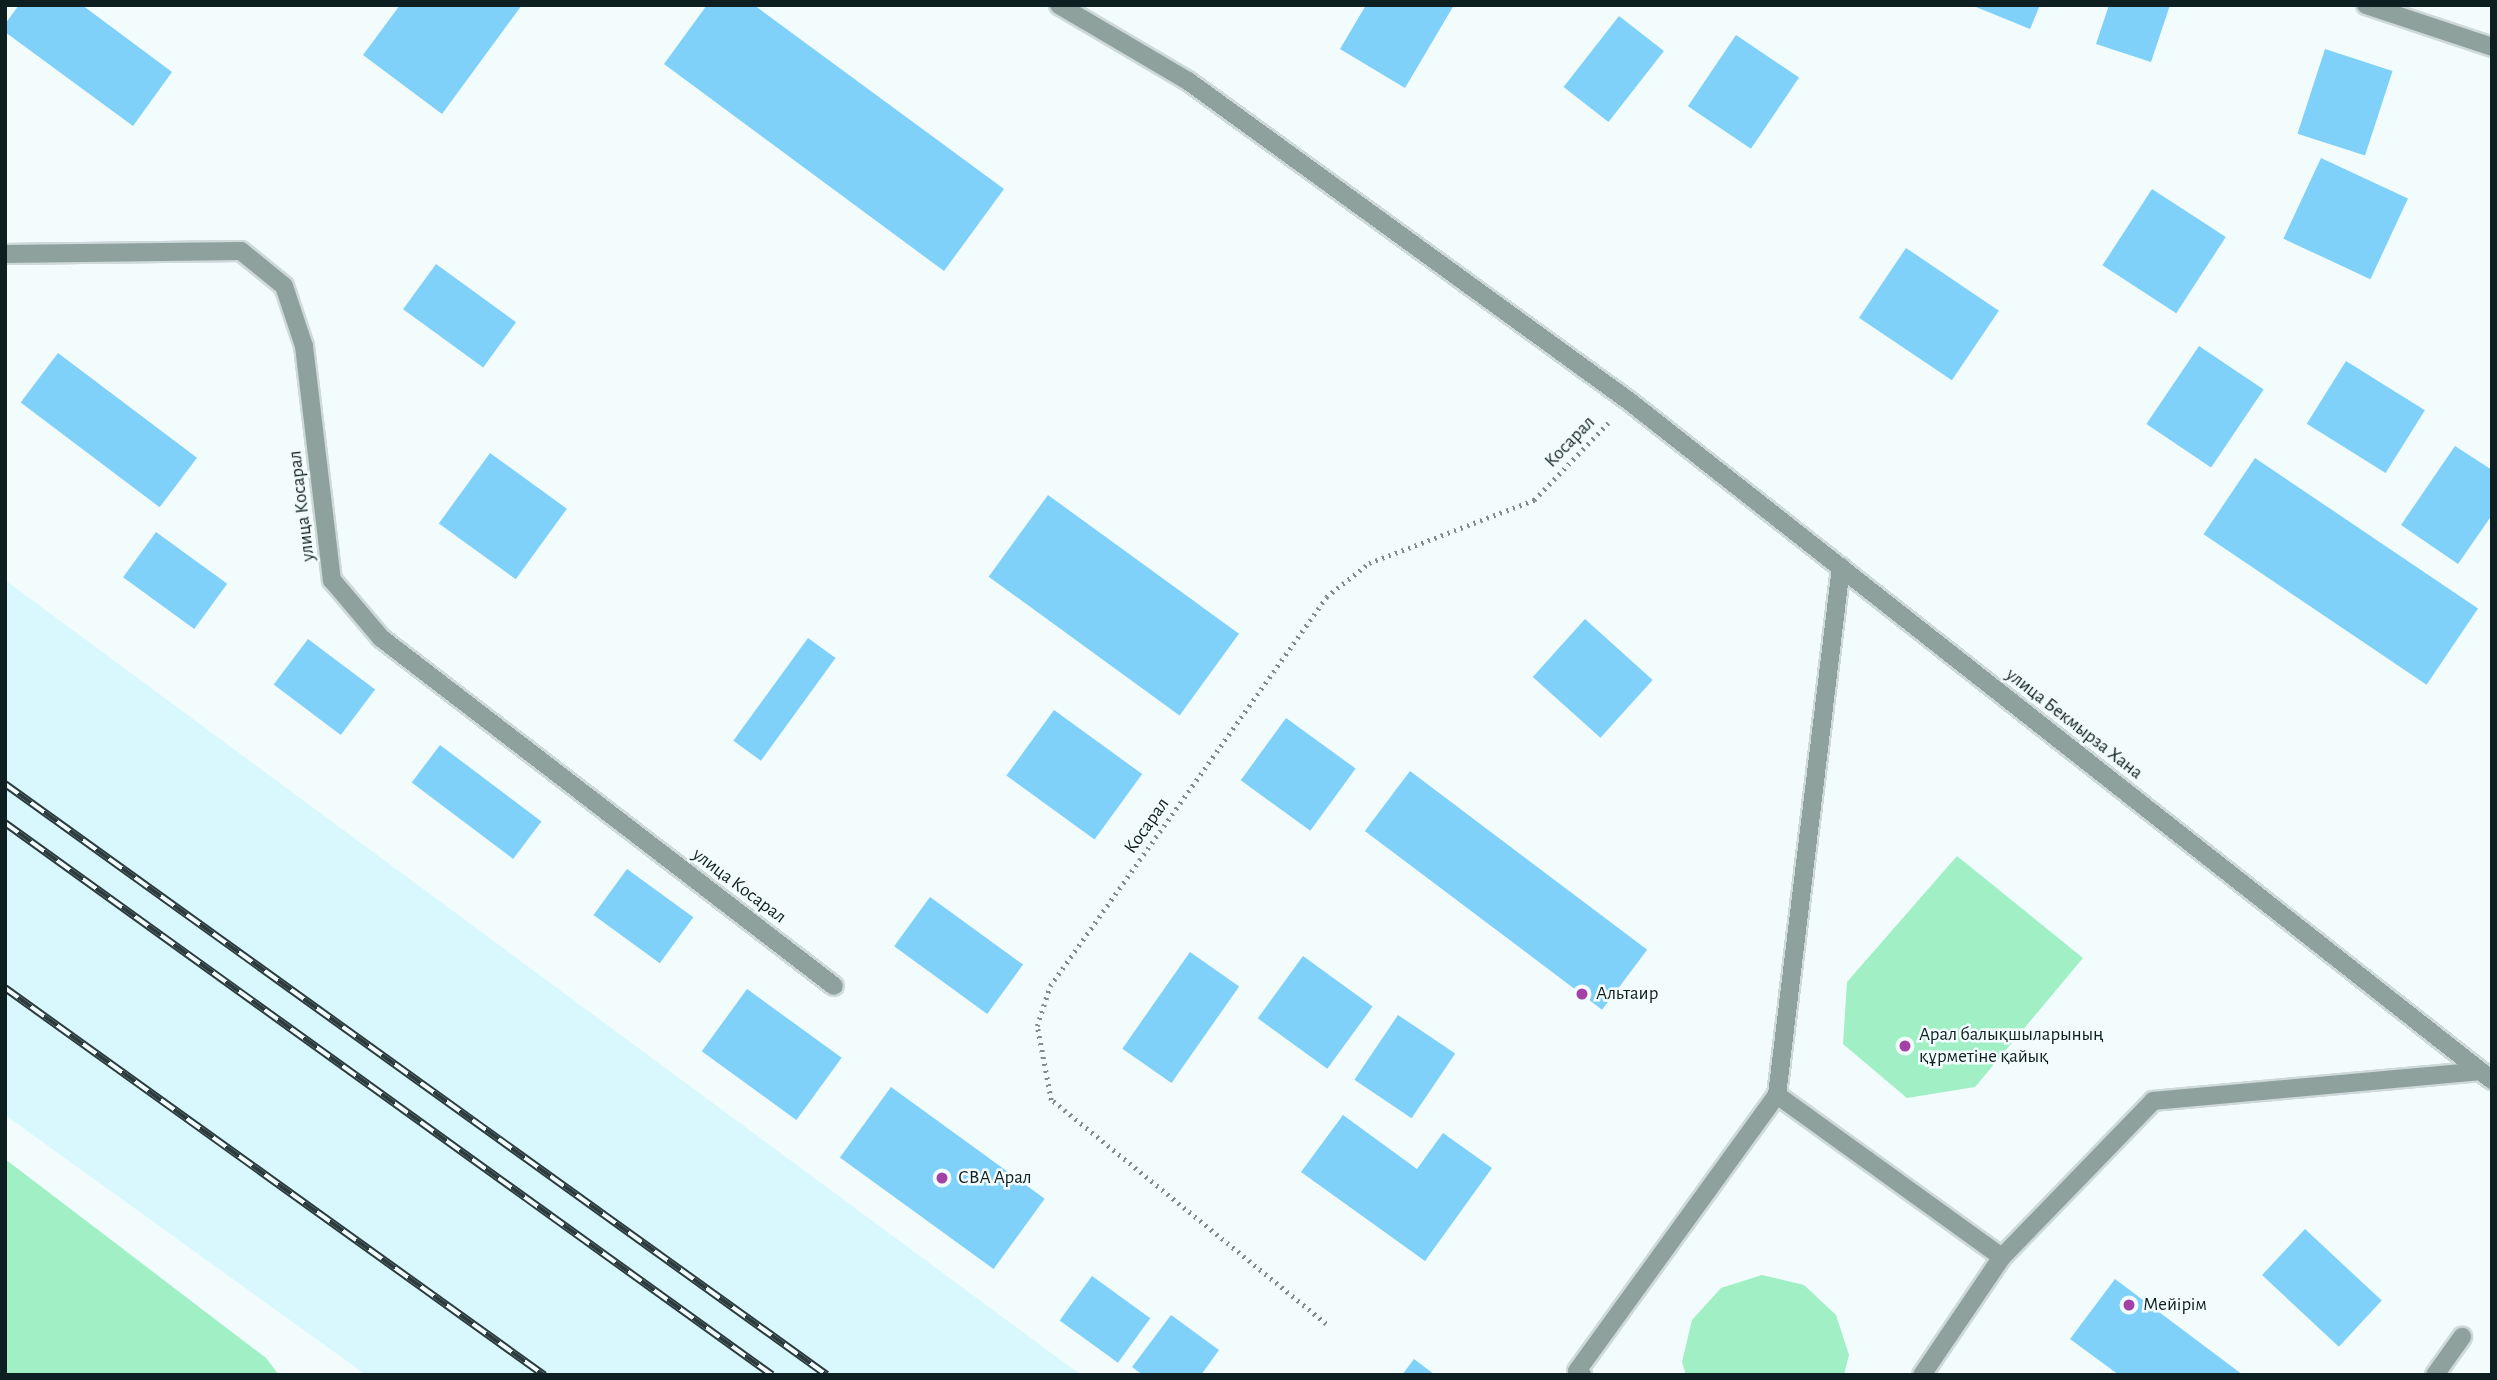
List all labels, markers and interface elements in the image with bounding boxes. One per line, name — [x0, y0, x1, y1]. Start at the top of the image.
street label: Косарал — [1540, 411, 1600, 473]
street label: улица Косарал — [284, 449, 320, 563]
street label: улица Бекмырза Хана — [2001, 663, 2147, 785]
street label: Косарал — [1120, 794, 1174, 858]
street label: улица Косарал — [688, 843, 790, 929]
place label: Альтаир — [1596, 983, 1658, 1005]
marker: Альтаир — [1574, 986, 1590, 1002]
place label: Арал балықшыларының құрметіне қайық — [1919, 1024, 2104, 1068]
marker: Арал балықшыларының құрметіне қайық — [1897, 1038, 1913, 1054]
place label: СВА Арал — [958, 1167, 1032, 1189]
marker: СВА Арал — [932, 1168, 952, 1188]
place label: Мейірім — [2143, 1294, 2207, 1316]
marker: Мейірім — [2121, 1297, 2137, 1313]

